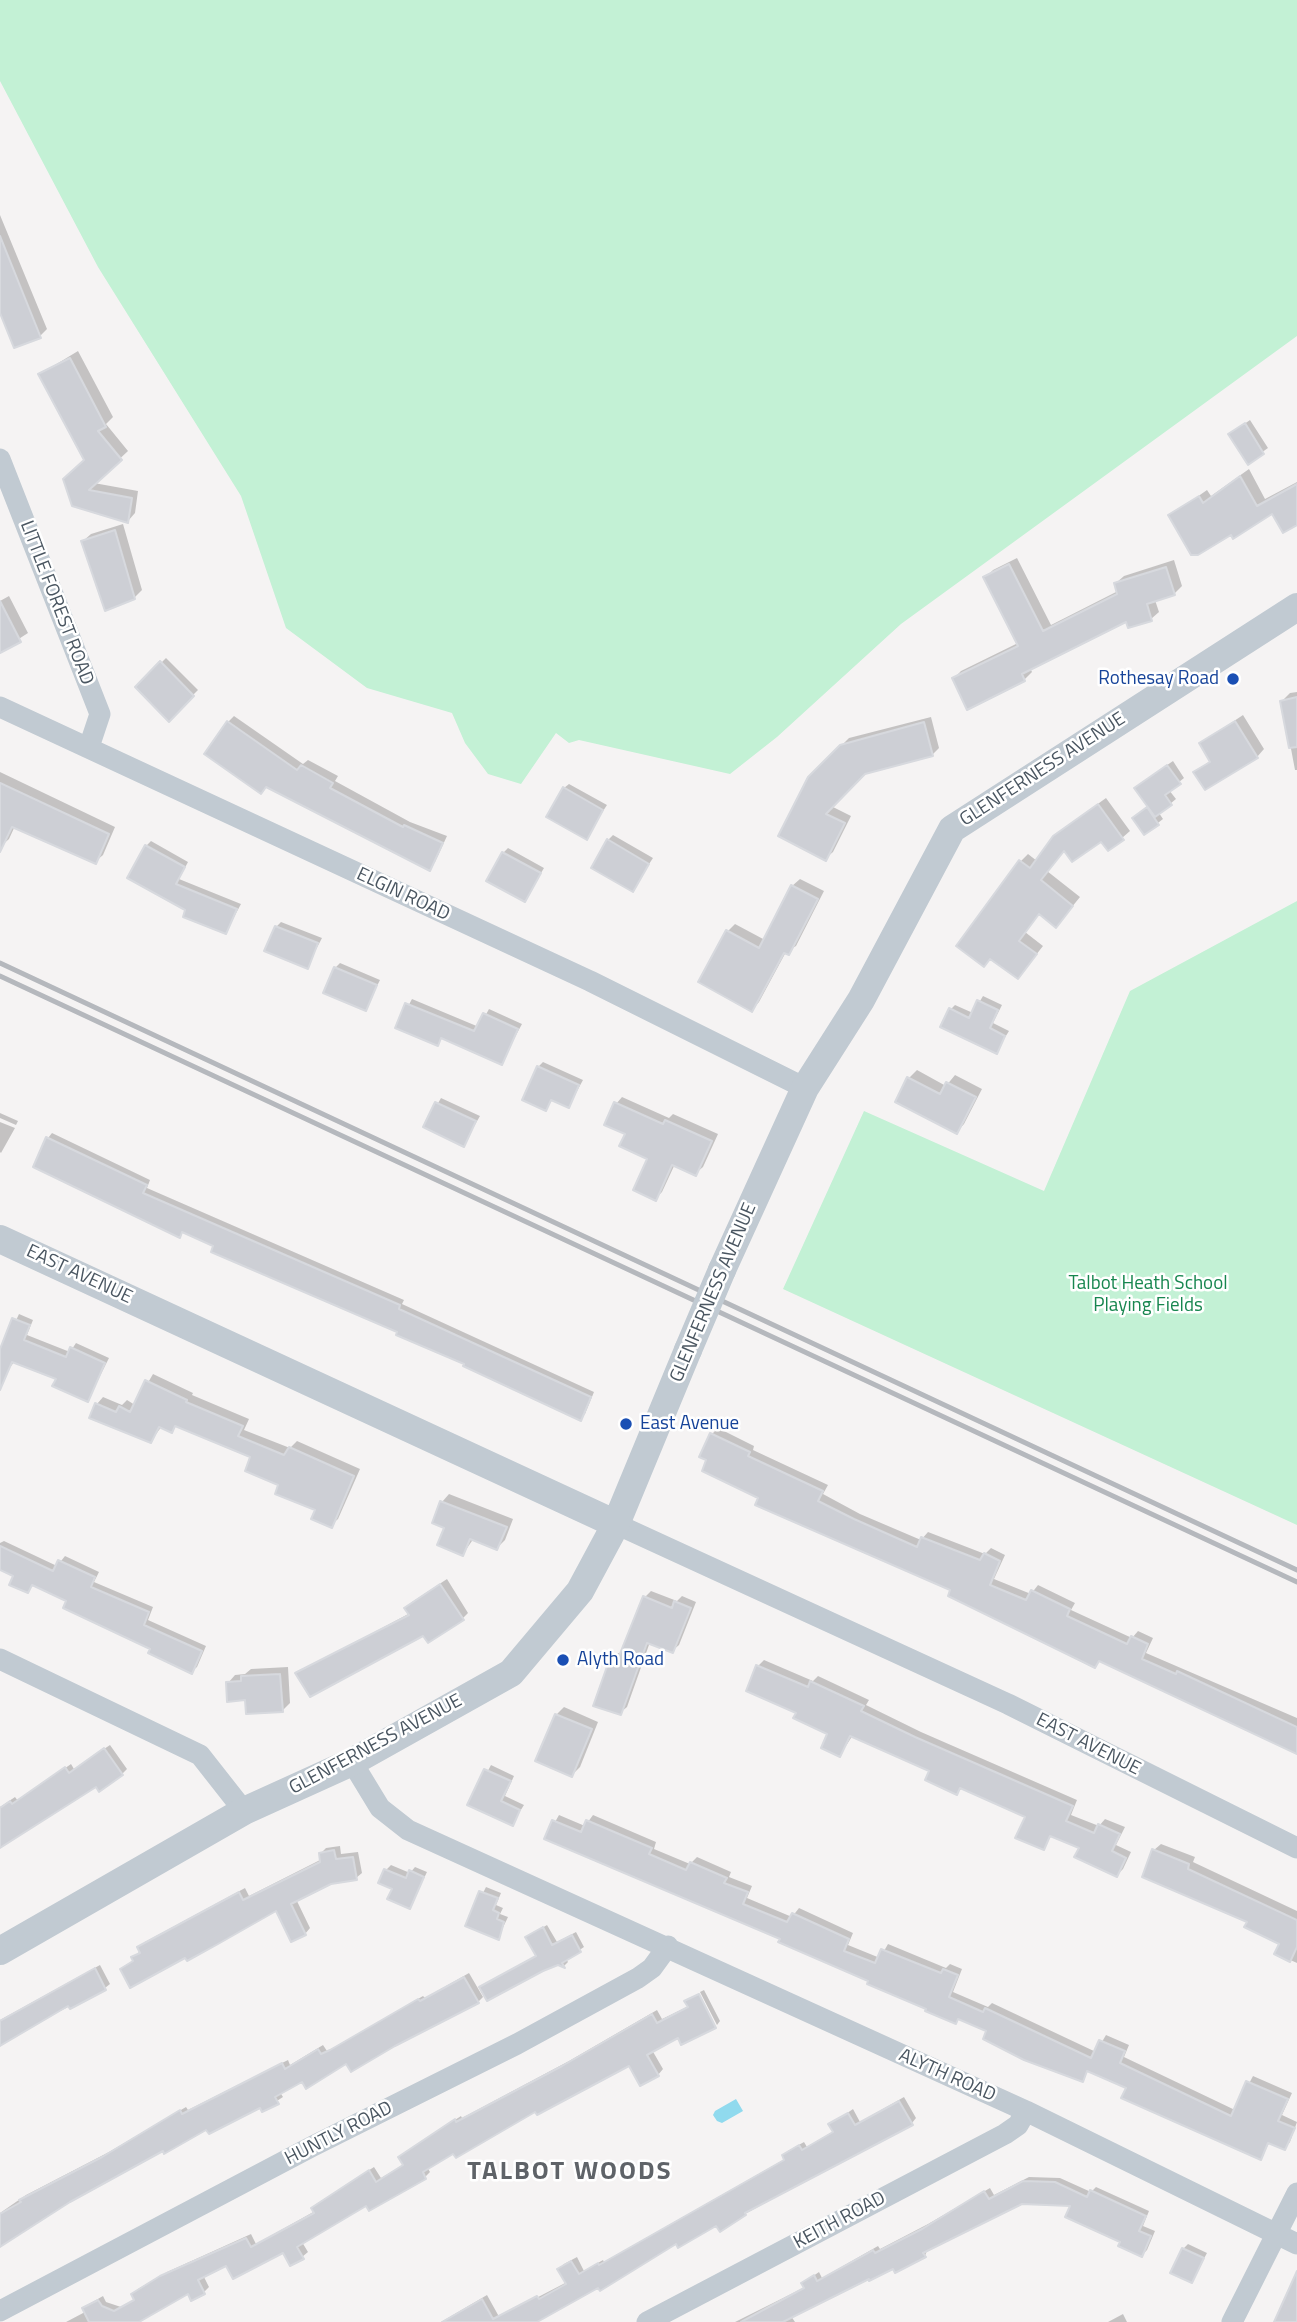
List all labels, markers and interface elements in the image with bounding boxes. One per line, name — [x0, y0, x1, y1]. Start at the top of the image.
street label: LITTLE FOREST ROAD — [14, 518, 98, 688]
place label: Rothesay Road — [1098, 668, 1219, 690]
marker: Rothesay Road — [1225, 671, 1241, 687]
street label: GLENFERNESS AVENUE — [956, 708, 1130, 832]
street label: ELGIN ROAD — [353, 863, 453, 927]
street label: GLENFERNESS AVENUE — [666, 1200, 762, 1386]
street label: EAST AVENUE — [22, 1241, 136, 1309]
park label: Talbot Heath School Playing Fields — [1068, 1273, 1228, 1317]
place label: East Avenue — [640, 1413, 739, 1435]
marker: East Avenue — [618, 1416, 634, 1432]
place label: Alyth Road — [577, 1649, 664, 1671]
marker: Alyth Road — [555, 1652, 571, 1668]
street label: GLENFERNESS AVENUE — [286, 1690, 466, 1800]
street label: EAST AVENUE — [1032, 1709, 1144, 1781]
street label: ALYTH ROAD — [895, 2045, 999, 2107]
street label: HUNTLY ROAD — [282, 2097, 396, 2171]
district label: TALBOT WOODS — [469, 2157, 671, 2189]
street label: KEITH ROAD — [790, 2187, 890, 2255]

